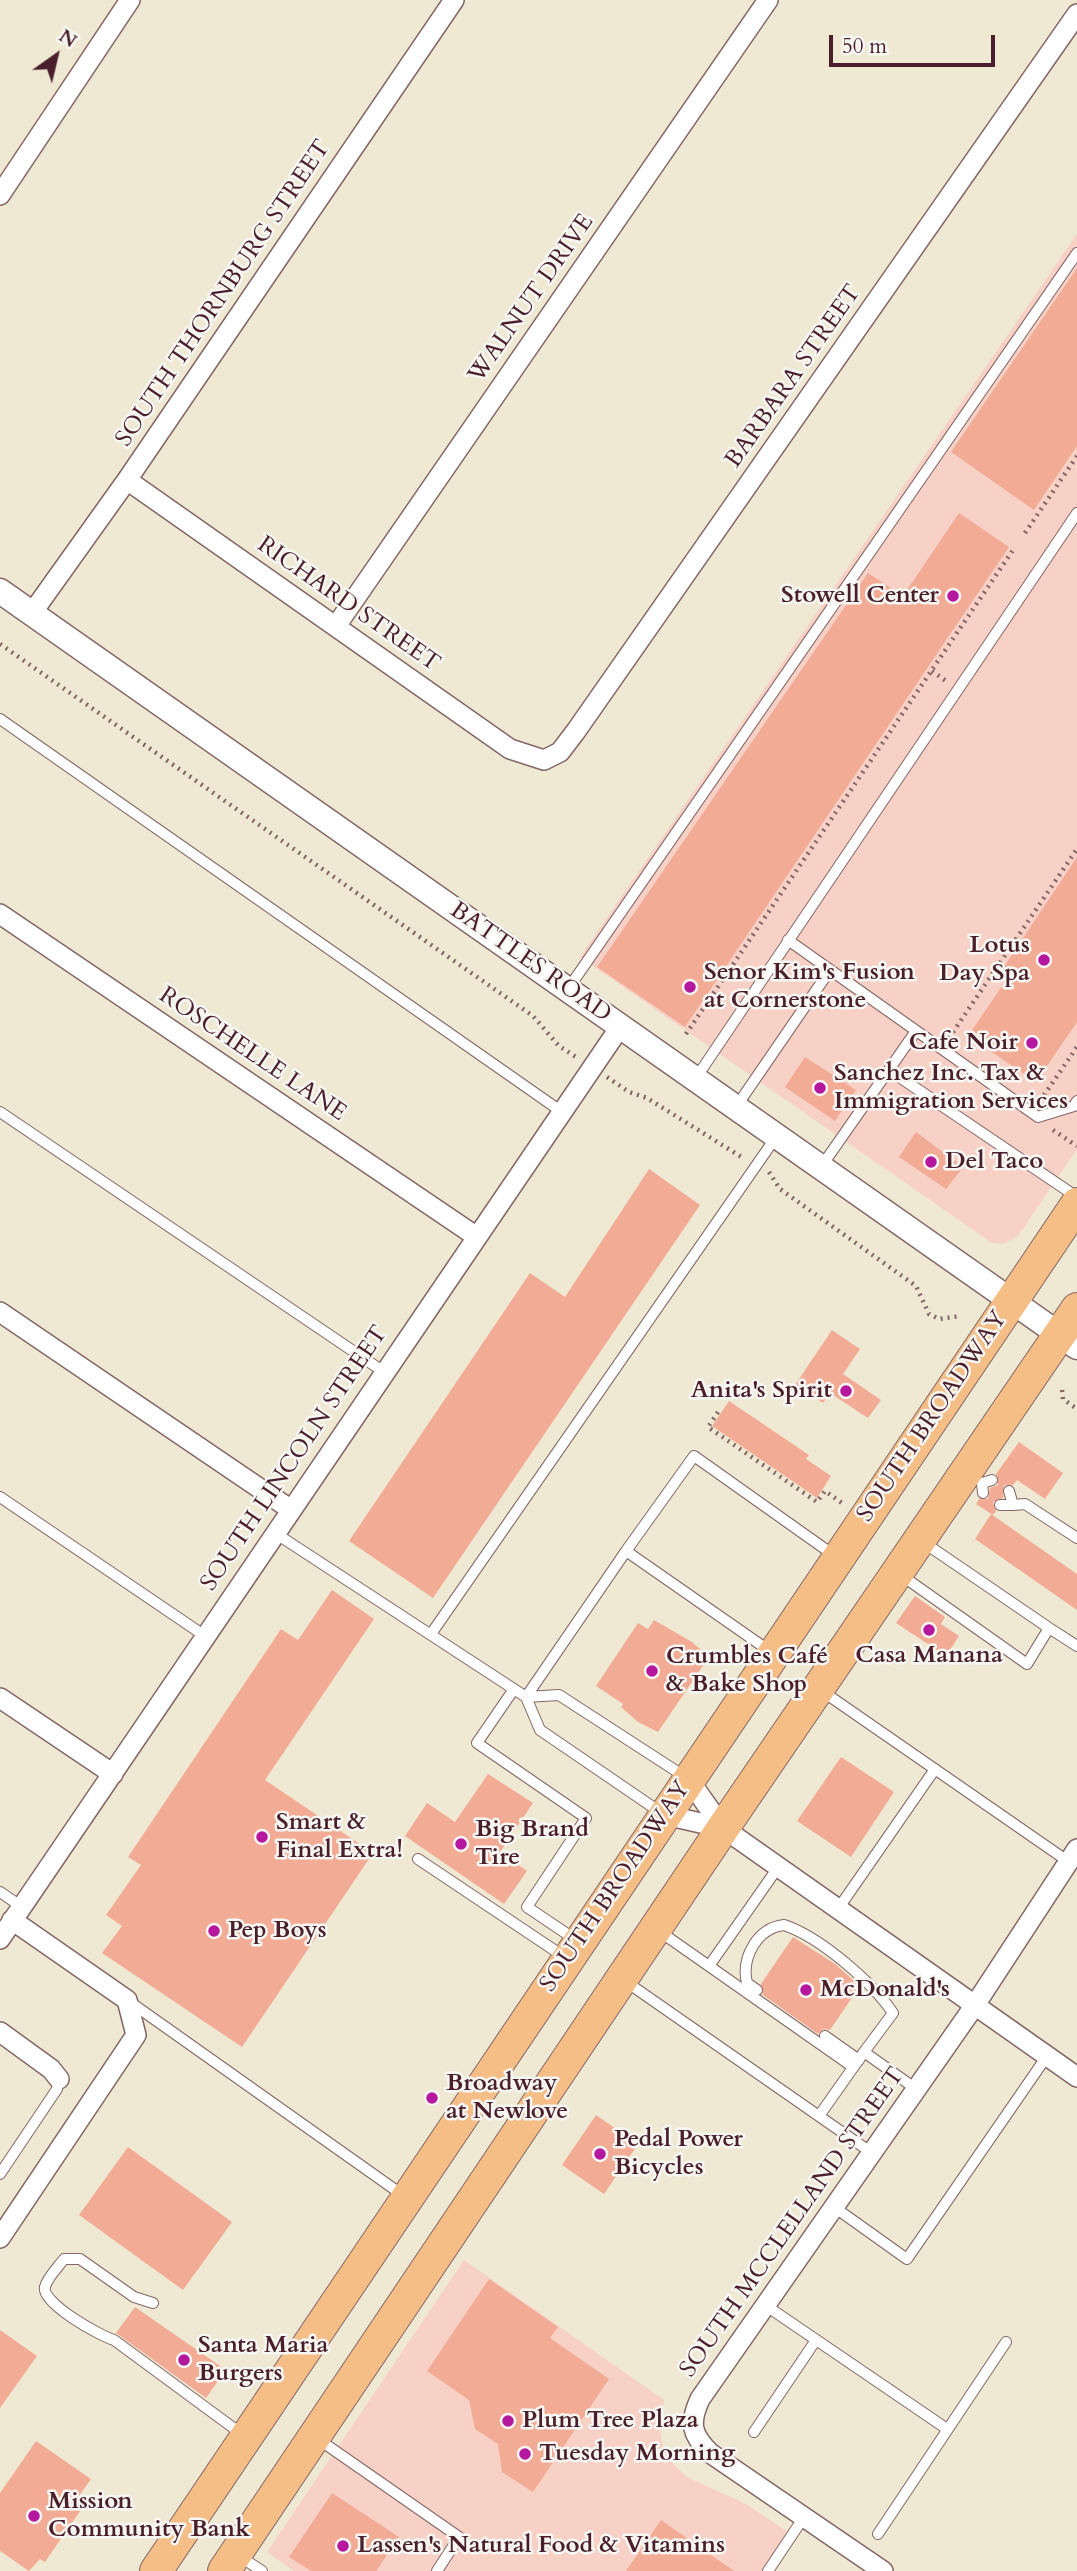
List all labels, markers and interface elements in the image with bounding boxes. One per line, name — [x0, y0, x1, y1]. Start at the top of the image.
north arrow — [21, 21, 91, 91]
scale bar — [832, 21, 998, 65]
text: N — [54, 23, 82, 54]
text: 50 m — [842, 32, 887, 61]
street label: SOUTH THORNBURG STREET — [110, 135, 338, 453]
street label: WALNUT DRIVE — [463, 209, 601, 389]
street label: BARBARA STREET — [720, 280, 868, 474]
street label: RICHARD STREET — [251, 531, 445, 679]
place label: Stowell Center — [781, 582, 939, 610]
marker: Stowell Center — [945, 588, 961, 604]
street label: BATTLES ROAD — [444, 897, 616, 1029]
place label: Lotus Day Spa — [939, 932, 1030, 988]
marker: Lotus Day Spa — [1036, 952, 1052, 968]
place label: Senor Kim's Fusion at Cornerstone — [704, 959, 915, 1015]
marker: Senor Kim's Fusion at Cornerstone — [682, 979, 698, 995]
street label: ROSCHELLE LANE — [153, 982, 351, 1128]
place label: Cafe Noir — [909, 1029, 1018, 1057]
marker: Cafe Noir — [1024, 1035, 1040, 1051]
place label: Sanchez Inc. Tax & Immigration Services — [834, 1060, 1068, 1116]
marker: Sanchez Inc. Tax & Immigration Services — [812, 1080, 828, 1096]
place label: Del Taco — [945, 1148, 1043, 1176]
marker: Del Taco — [923, 1154, 939, 1170]
street label: SOUTH BROADWAY — [852, 1306, 1014, 1528]
street label: SOUTH LINCOLN STREET — [195, 1321, 395, 1597]
place label: Anita's Spirit — [691, 1377, 832, 1405]
marker: Anita's Spirit — [838, 1383, 854, 1399]
marker: Casa Manana — [921, 1622, 937, 1638]
place label: Casa Manana — [855, 1642, 1003, 1670]
place label: Crumbles Café & Bake Shop — [666, 1643, 828, 1699]
marker: Crumbles Café & Bake Shop — [644, 1663, 660, 1679]
street label: SOUTH BROADWAY — [535, 1776, 697, 1998]
place label: Smart & Final Extra! — [276, 1809, 403, 1865]
place label: Big Brand Tire — [475, 1816, 589, 1872]
marker: Smart & Final Extra! — [254, 1829, 270, 1845]
marker: Big Brand Tire — [453, 1836, 469, 1852]
place label: Pep Boys — [228, 1917, 327, 1945]
marker: Pep Boys — [206, 1923, 222, 1939]
place label: McDonald's — [820, 1976, 950, 2004]
marker: McDonald's — [798, 1982, 814, 1998]
street label: SOUTH MCCLELLAND STREET — [675, 2063, 911, 2383]
place label: Broadway at Newlove — [446, 2070, 568, 2126]
marker: Broadway at Newlove — [424, 2090, 440, 2106]
place label: Pedal Power Bicycles — [614, 2126, 743, 2182]
marker: Pedal Power Bicycles — [592, 2146, 608, 2162]
place label: Santa Maria Burgers — [198, 2332, 328, 2388]
marker: Santa Maria Burgers — [176, 2352, 192, 2368]
place label: Plum Tree Plaza — [522, 2407, 699, 2435]
marker: Plum Tree Plaza — [500, 2413, 516, 2429]
place label: Tuesday Morning — [539, 2440, 735, 2468]
marker: Tuesday Morning — [517, 2446, 533, 2462]
place label: Mission Community Bank — [48, 2488, 250, 2544]
marker: Mission Community Bank — [26, 2508, 42, 2524]
place label: Lassen's Natural Food & Vitamins — [357, 2532, 725, 2560]
marker: Lassen's Natural Food & Vitamins — [335, 2538, 351, 2554]

